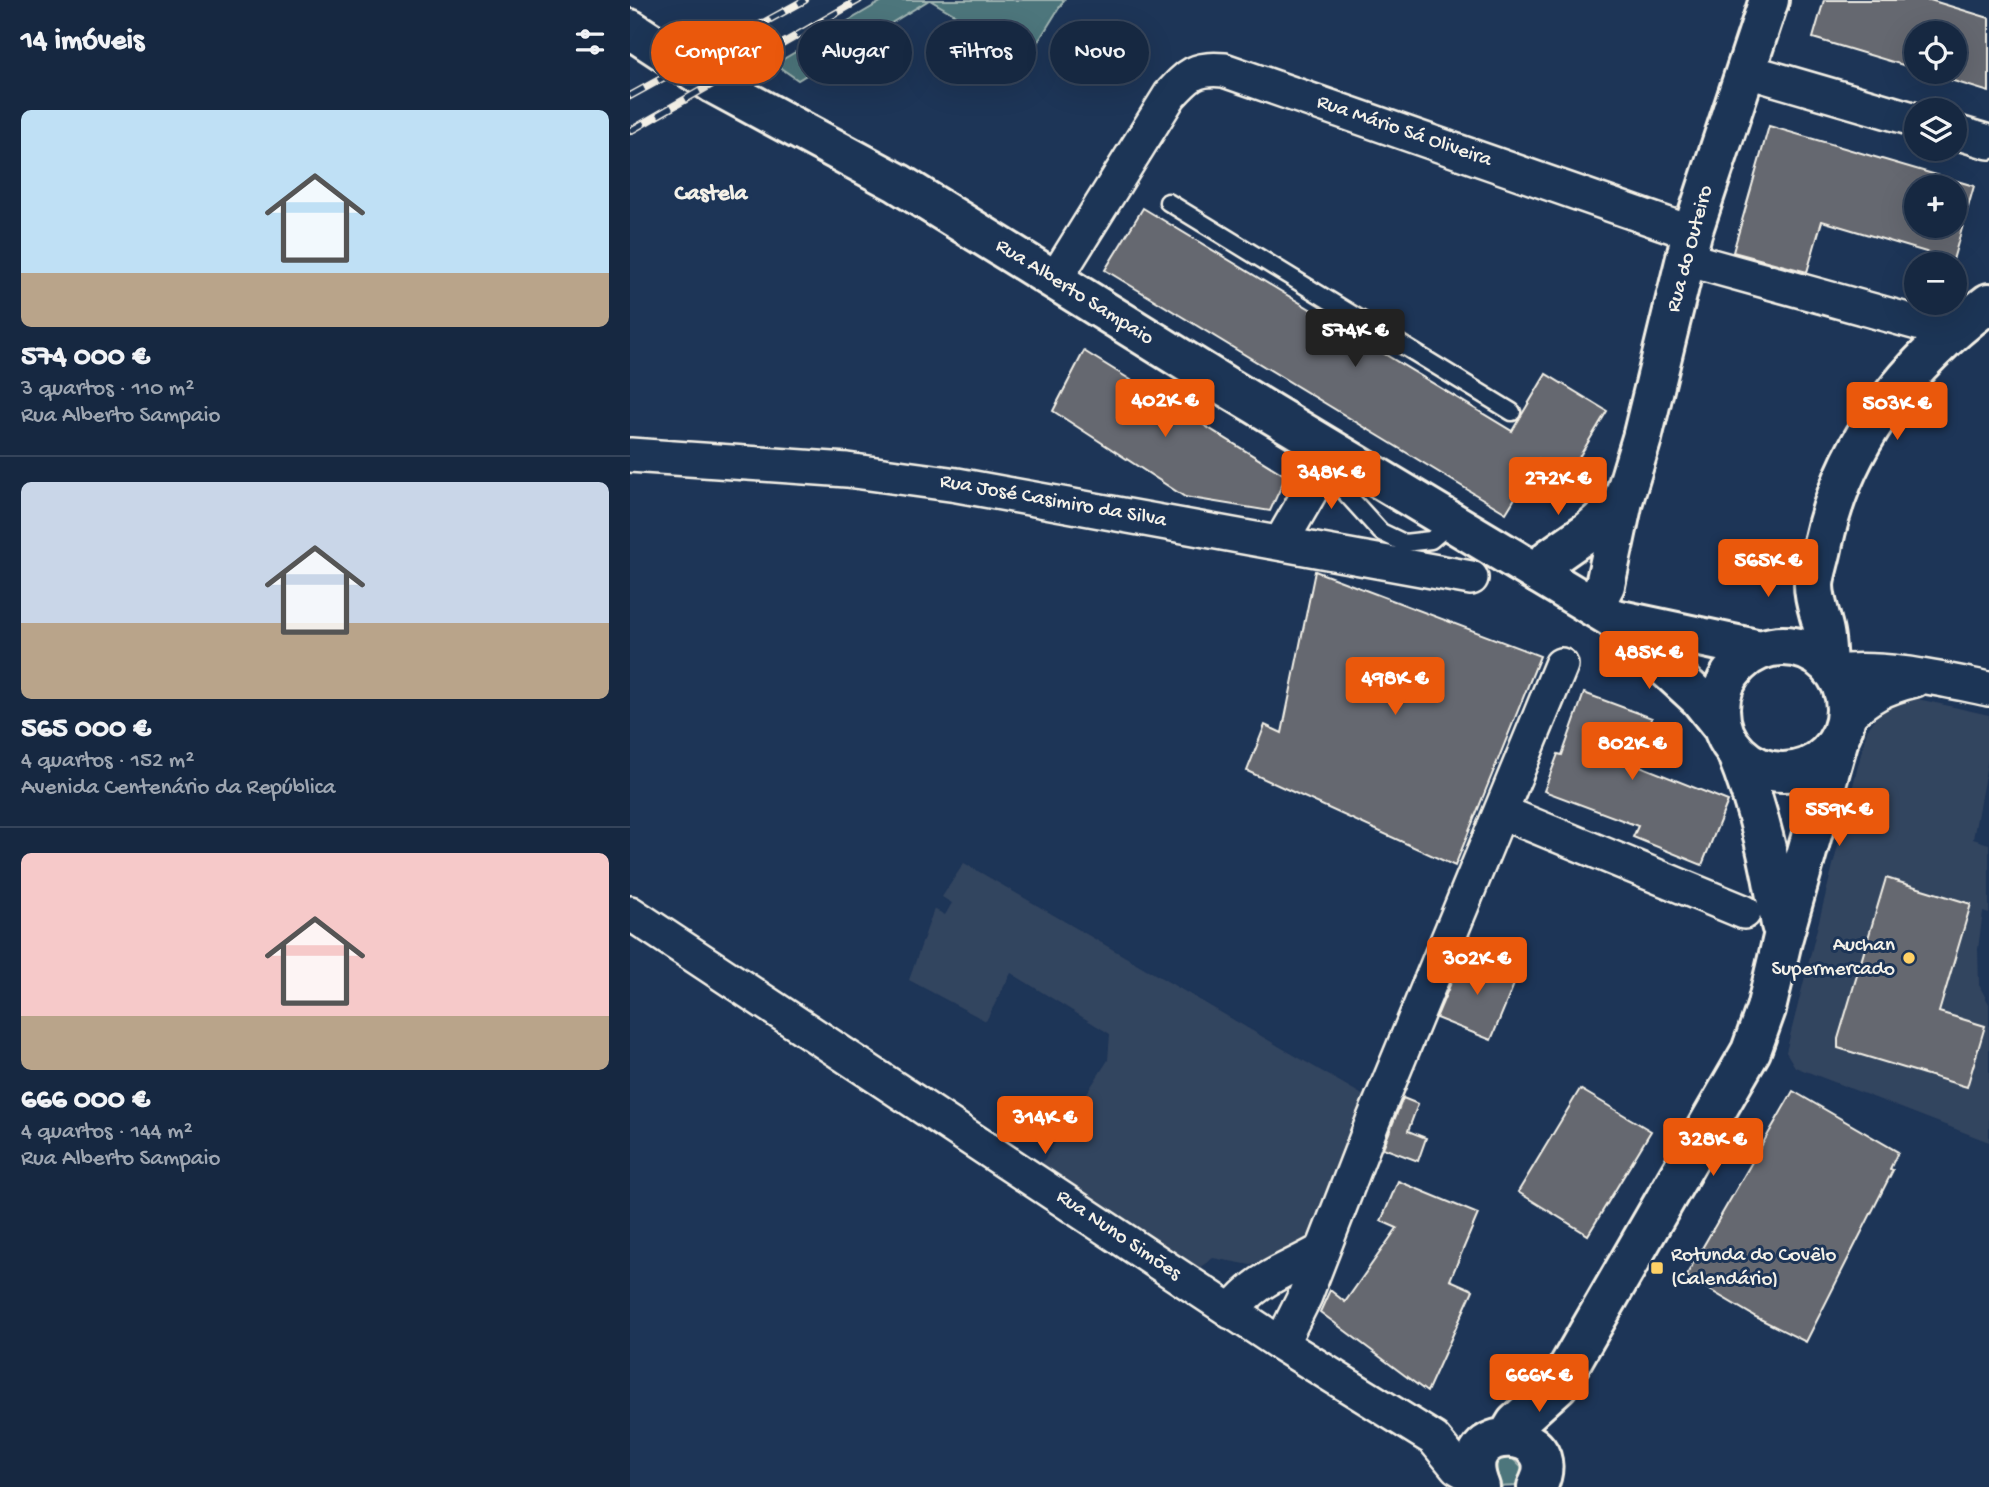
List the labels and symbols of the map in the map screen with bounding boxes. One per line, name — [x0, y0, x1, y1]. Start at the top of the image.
street label: Rua Mário Sá Oliveira — [1313, 90, 1496, 174]
district label: Castela — [675, 181, 749, 208]
street label: Rua do Outeiro — [1662, 183, 1720, 315]
street label: Rua Alberto Sampaio — [990, 234, 1158, 352]
pin: 574K € — [1298, 310, 1412, 369]
pin: 402K € — [1108, 380, 1222, 439]
pin: 503K € — [1840, 382, 1954, 442]
pin: 348K € — [1274, 452, 1388, 511]
pin: 272K € — [1501, 458, 1615, 517]
street label: Rua José Casimiro da Silva — [938, 470, 1170, 535]
pin: 565K € — [1711, 540, 1825, 599]
pin: 485K € — [1592, 632, 1706, 691]
pin: 498K € — [1338, 658, 1452, 717]
pin: 802K € — [1575, 722, 1689, 782]
pin: 559K € — [1782, 788, 1896, 848]
place label: Auchan Supermercado — [1772, 934, 1895, 983]
pin: 302K € — [1420, 937, 1534, 997]
marker: Auchan Supermercado — [1901, 950, 1917, 966]
pin: 314K € — [988, 1096, 1102, 1156]
pin: 328K € — [1656, 1118, 1770, 1178]
street label: Rua Nuno Simões — [1051, 1185, 1186, 1288]
place label: Rotunda do Covêlo (Calendário) — [1671, 1244, 1836, 1293]
marker: Rotunda do Covêlo (Calendário) — [1649, 1260, 1665, 1276]
pin: 666K € — [1482, 1354, 1596, 1414]

